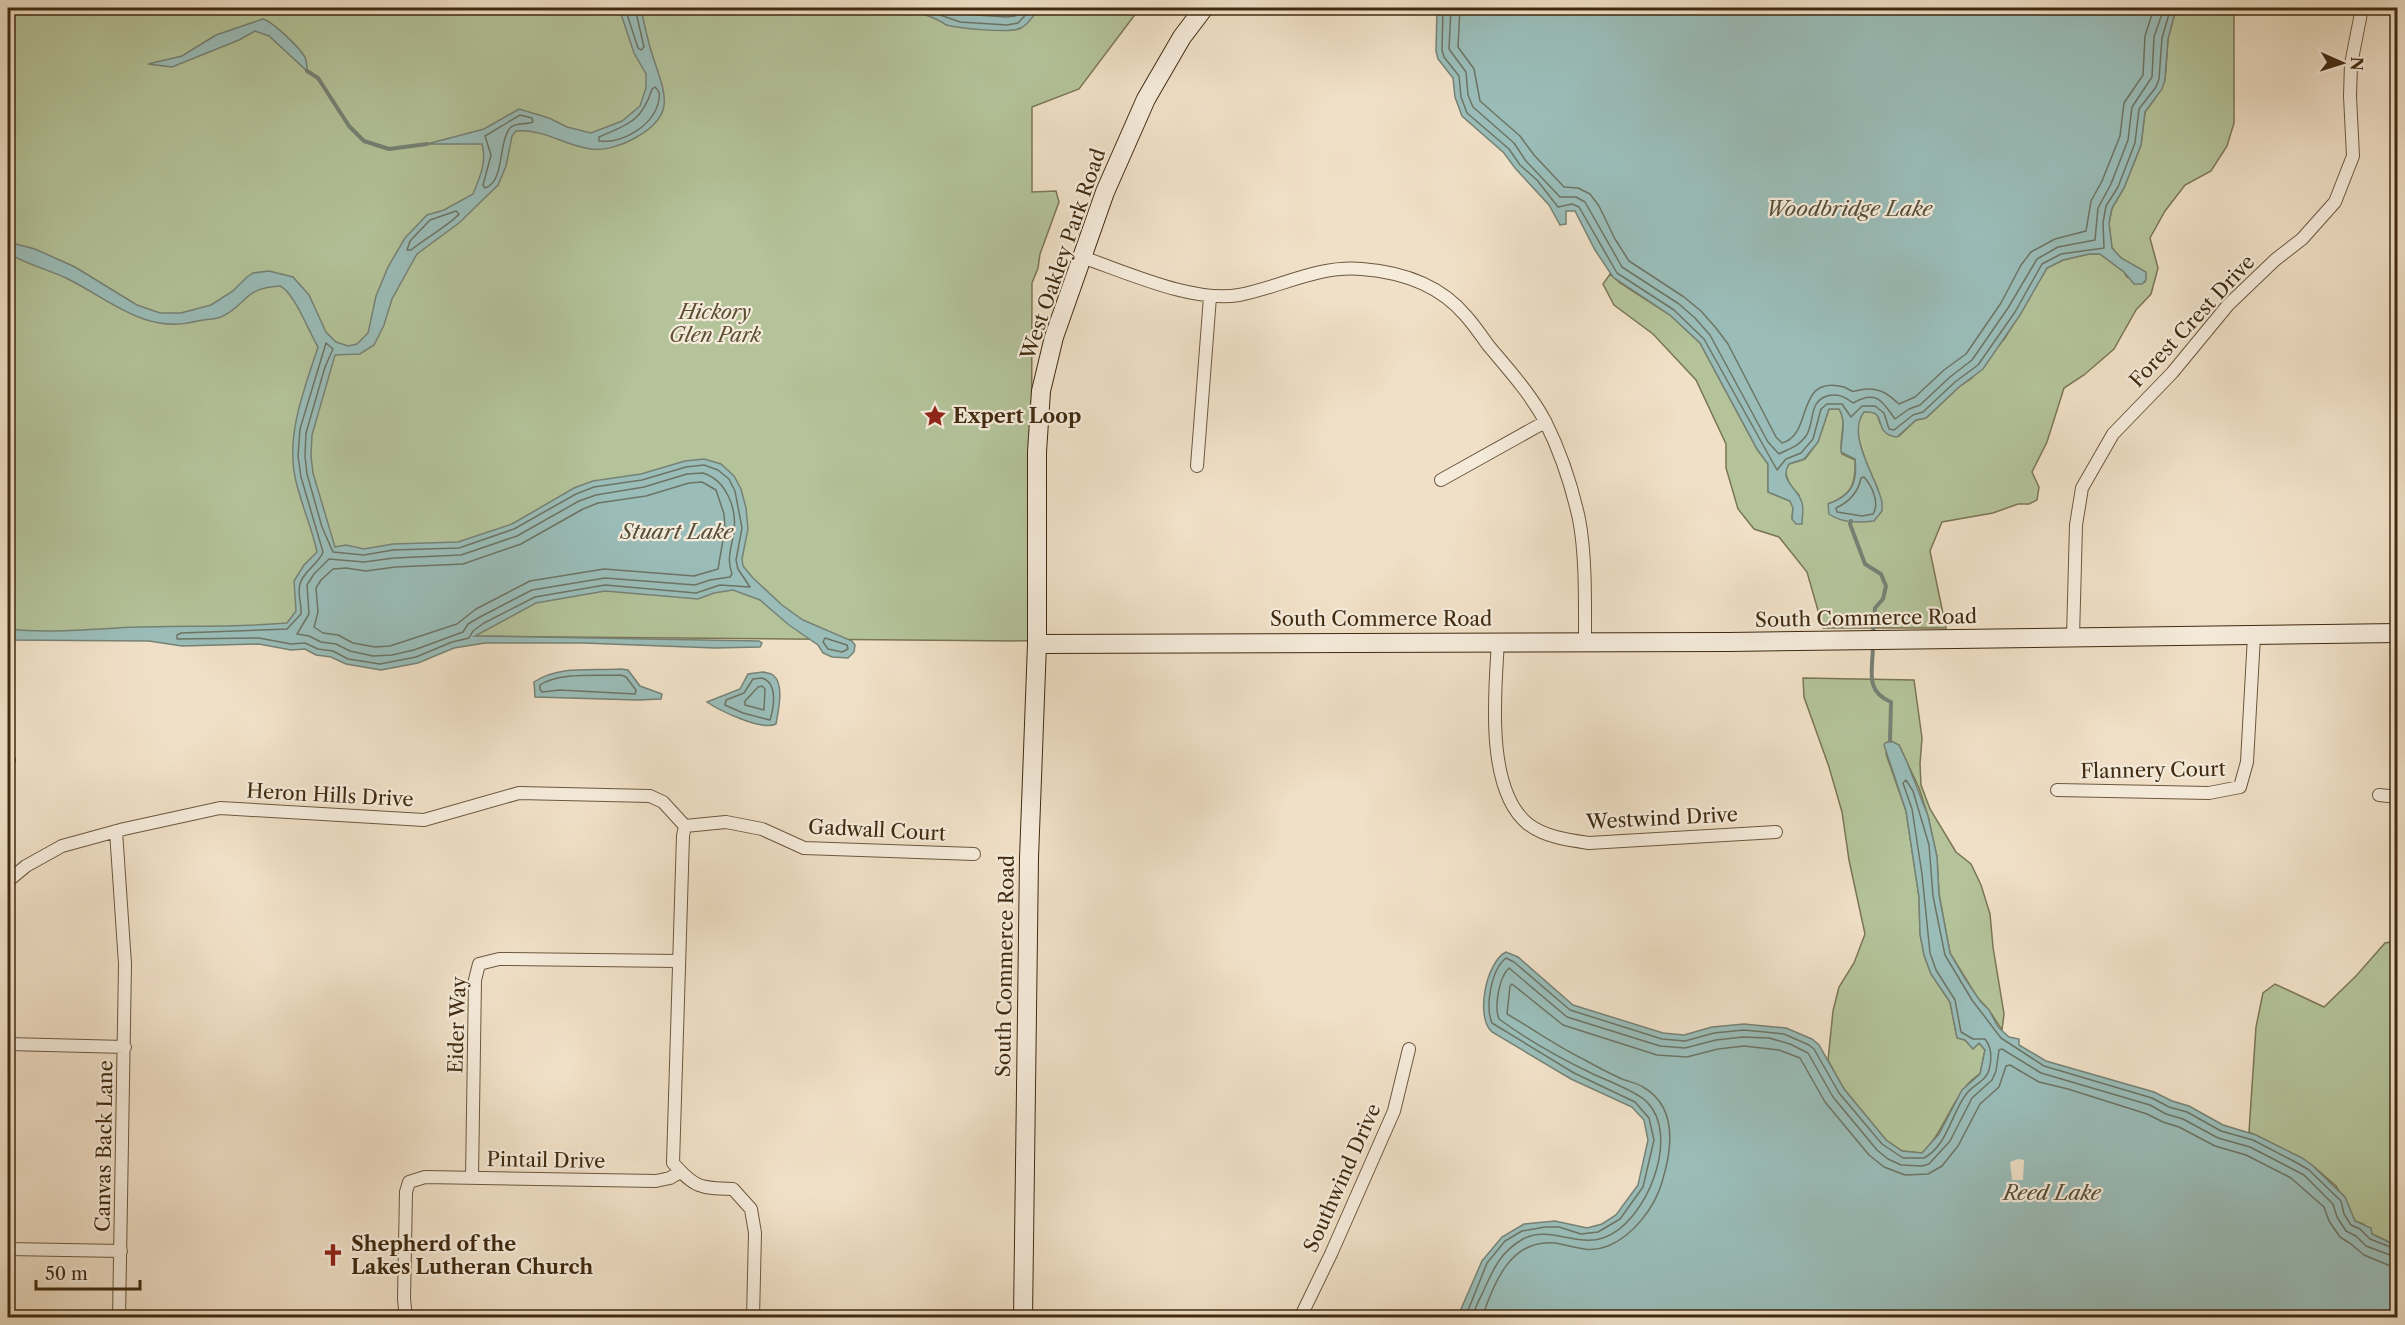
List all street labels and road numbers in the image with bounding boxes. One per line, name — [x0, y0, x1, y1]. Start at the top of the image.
street label: West Oakley Park Road — [1015, 145, 1110, 364]
street label: Forest Crest Drive — [2124, 250, 2260, 392]
street label: South Commerce Road — [1755, 604, 1977, 632]
street label: South Commerce Road — [1270, 607, 1492, 631]
street label: Flannery Court — [2080, 757, 2226, 783]
street label: Heron Hills Drive — [246, 779, 414, 811]
street label: Westwind Drive — [1585, 802, 1738, 834]
street label: Gadwall Court — [808, 814, 946, 846]
street label: South Commerce Road — [991, 855, 1019, 1077]
street label: Eider Way — [443, 975, 471, 1074]
street label: Canvas Back Lane — [91, 1060, 117, 1232]
street label: Southwind Drive — [1298, 1100, 1386, 1256]
street label: Pintail Drive — [486, 1147, 606, 1173]

